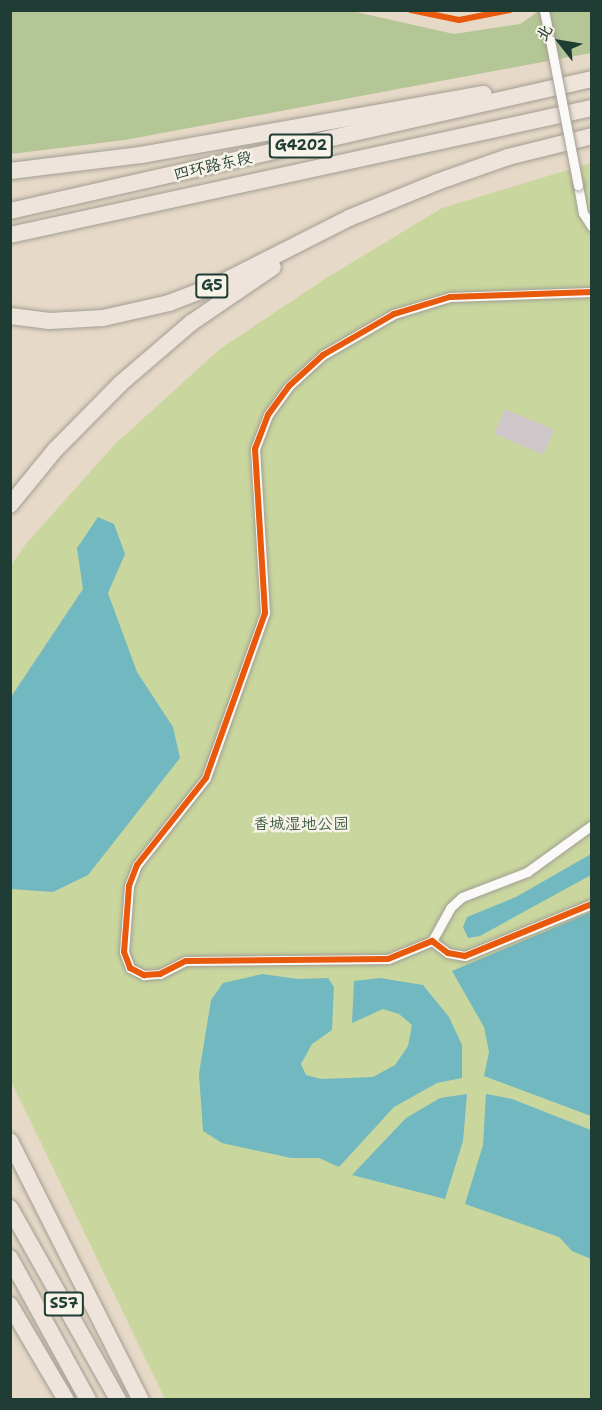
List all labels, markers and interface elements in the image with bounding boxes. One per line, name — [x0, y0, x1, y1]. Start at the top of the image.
north arrow — [530, 12, 590, 72]
text: 北 — [531, 20, 557, 45]
road number: G4202 — [268, 134, 334, 158]
street label: 四环路东段 — [172, 148, 254, 184]
road number: G5 — [194, 274, 230, 298]
park label: 香城湿地公园 — [253, 814, 349, 834]
road number: S57 — [43, 1292, 85, 1316]

